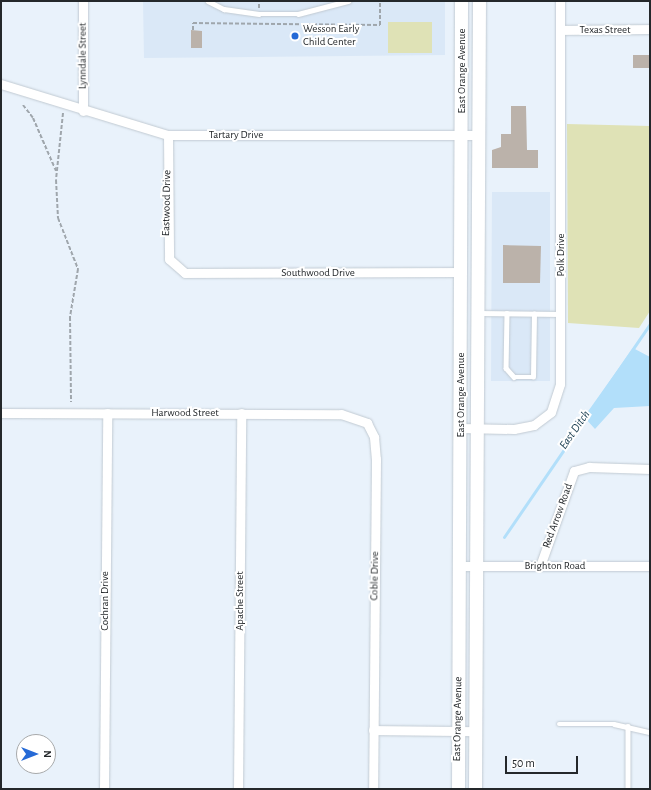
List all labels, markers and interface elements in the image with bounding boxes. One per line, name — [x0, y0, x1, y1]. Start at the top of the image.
street label: Lynndale Street — [76, 23, 90, 89]
place label: Wesson Early Child Center — [303, 23, 359, 49]
street label: Texas Street — [579, 23, 631, 37]
street label: East Orange Avenue — [455, 29, 469, 113]
marker: Wesson Early Child Center — [290, 31, 300, 41]
street label: Tartary Drive — [209, 128, 263, 142]
street label: Eastwood Drive — [160, 170, 174, 236]
street label: Polk Drive — [554, 233, 568, 277]
street label: Southwood Drive — [281, 266, 355, 280]
street label: East Orange Avenue — [454, 353, 468, 437]
street label: Harwood Street — [151, 406, 219, 420]
water label: East Ditch — [557, 408, 593, 452]
street label: Red Arrow Road — [540, 482, 576, 550]
street label: Coble Drive — [368, 551, 382, 601]
street label: Brighton Road — [524, 559, 586, 573]
street label: Cochran Drive — [98, 571, 112, 631]
street label: Apache Street — [233, 571, 247, 631]
street label: East Orange Avenue — [451, 676, 465, 762]
north arrow — [16, 734, 56, 774]
scale bar — [507, 748, 580, 774]
text: N — [42, 750, 53, 758]
text: 50 m — [512, 757, 535, 769]

